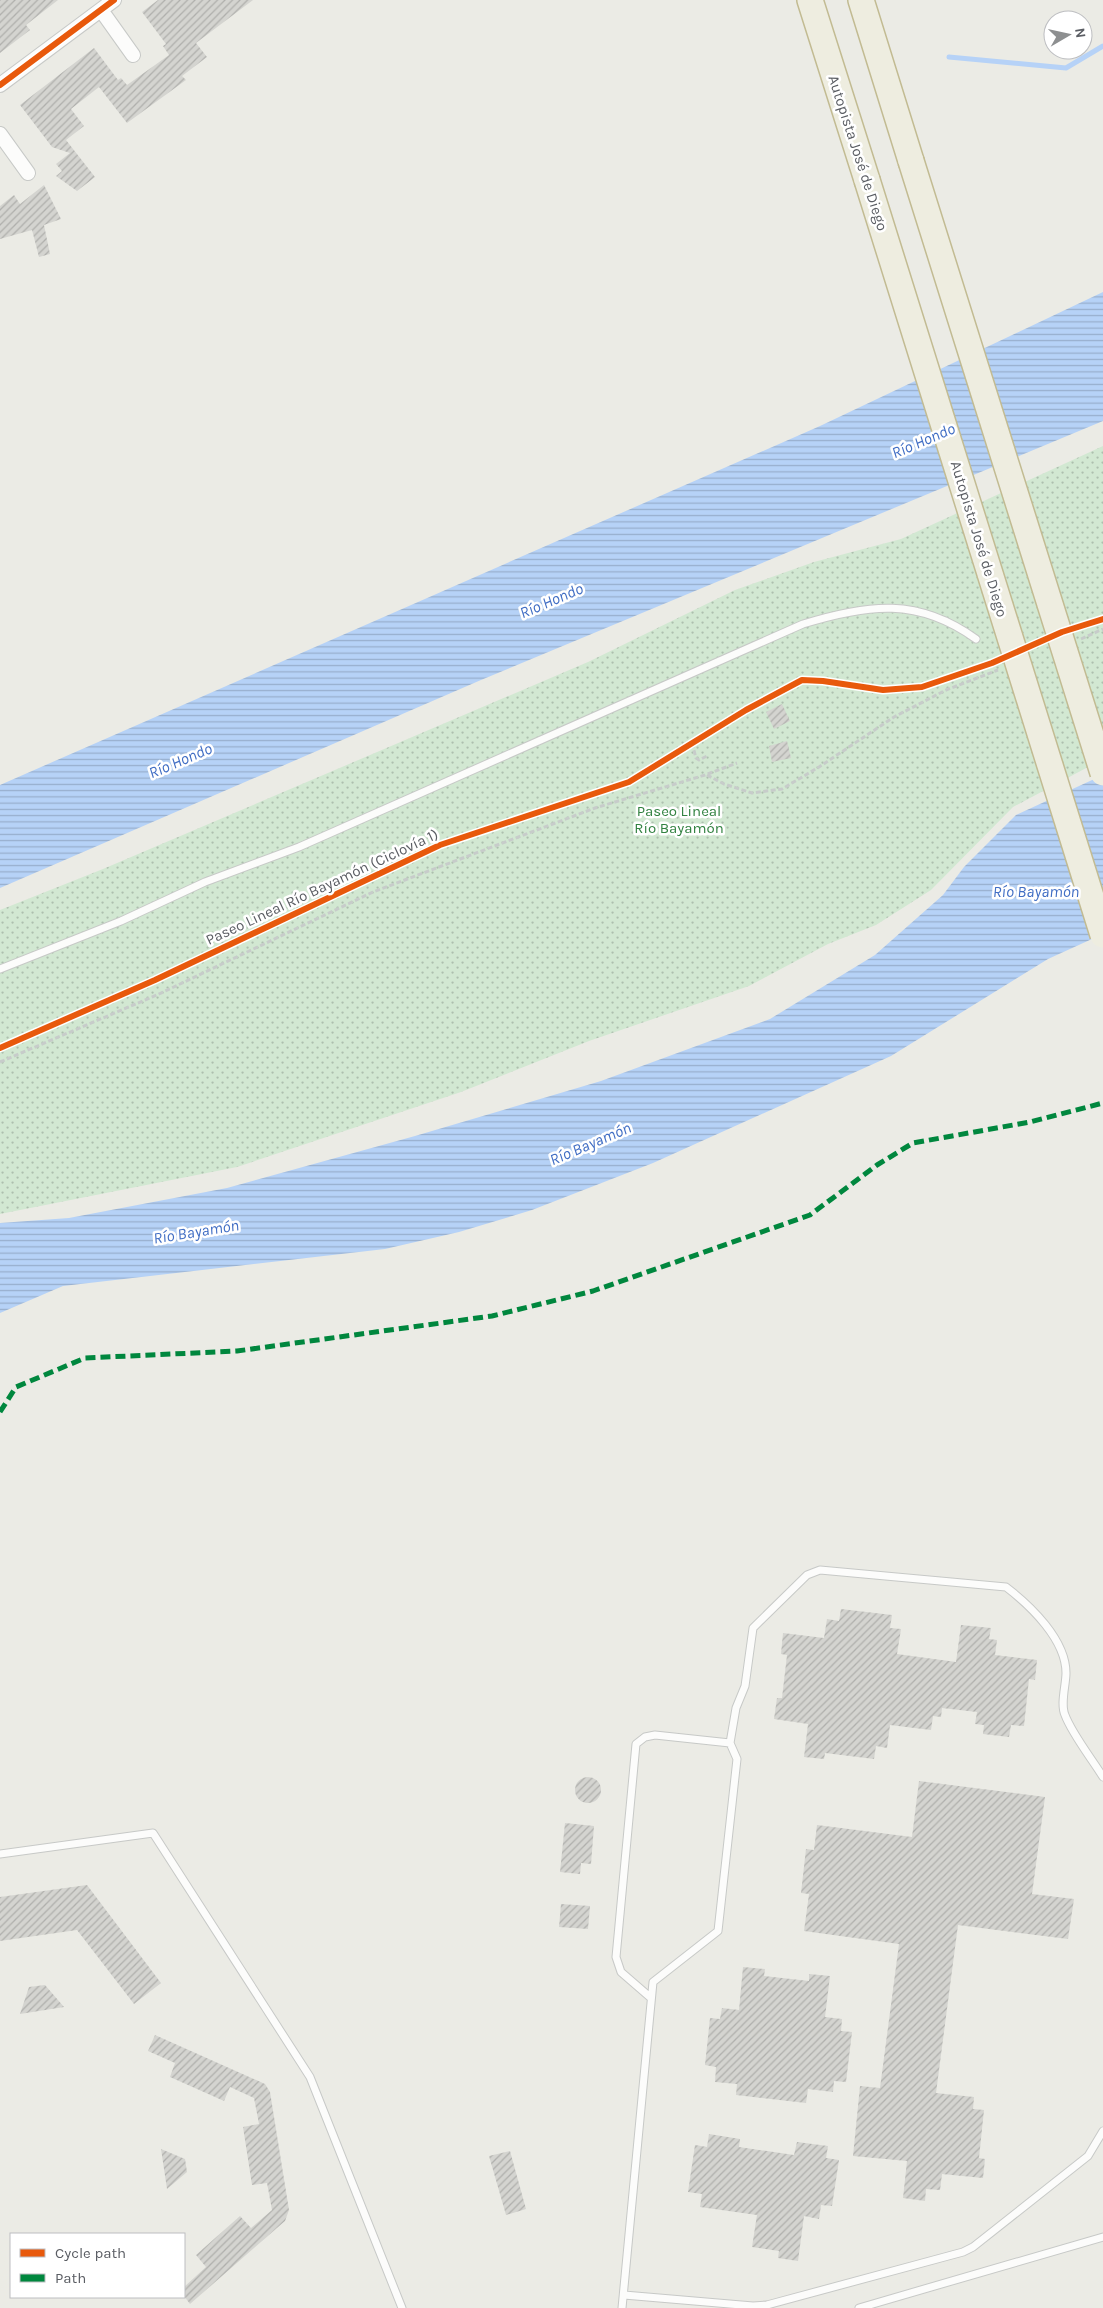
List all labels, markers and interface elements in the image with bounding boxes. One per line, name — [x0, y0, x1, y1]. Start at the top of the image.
north arrow — [1043, 10, 1093, 60]
text: N — [1071, 27, 1090, 39]
street label: Autopista José de Diego — [824, 73, 892, 233]
water label: Río Hondo — [889, 419, 958, 462]
street label: Autopista José de Diego — [947, 459, 1011, 619]
water label: Río Hondo — [517, 579, 586, 622]
water label: Río Hondo — [146, 739, 215, 782]
park label: Paseo Lineal Río Bayamón — [634, 802, 724, 837]
street label: Paseo Lineal Río Bayamón (Ciclovía 1) — [203, 825, 441, 949]
water label: Río Bayamón — [993, 882, 1079, 901]
water label: Río Bayamón — [547, 1118, 634, 1169]
water label: Río Bayamón — [152, 1215, 240, 1248]
legend — [10, 2233, 185, 2298]
text: Cycle path — [55, 2244, 126, 2262]
text: Path — [55, 2269, 86, 2287]

